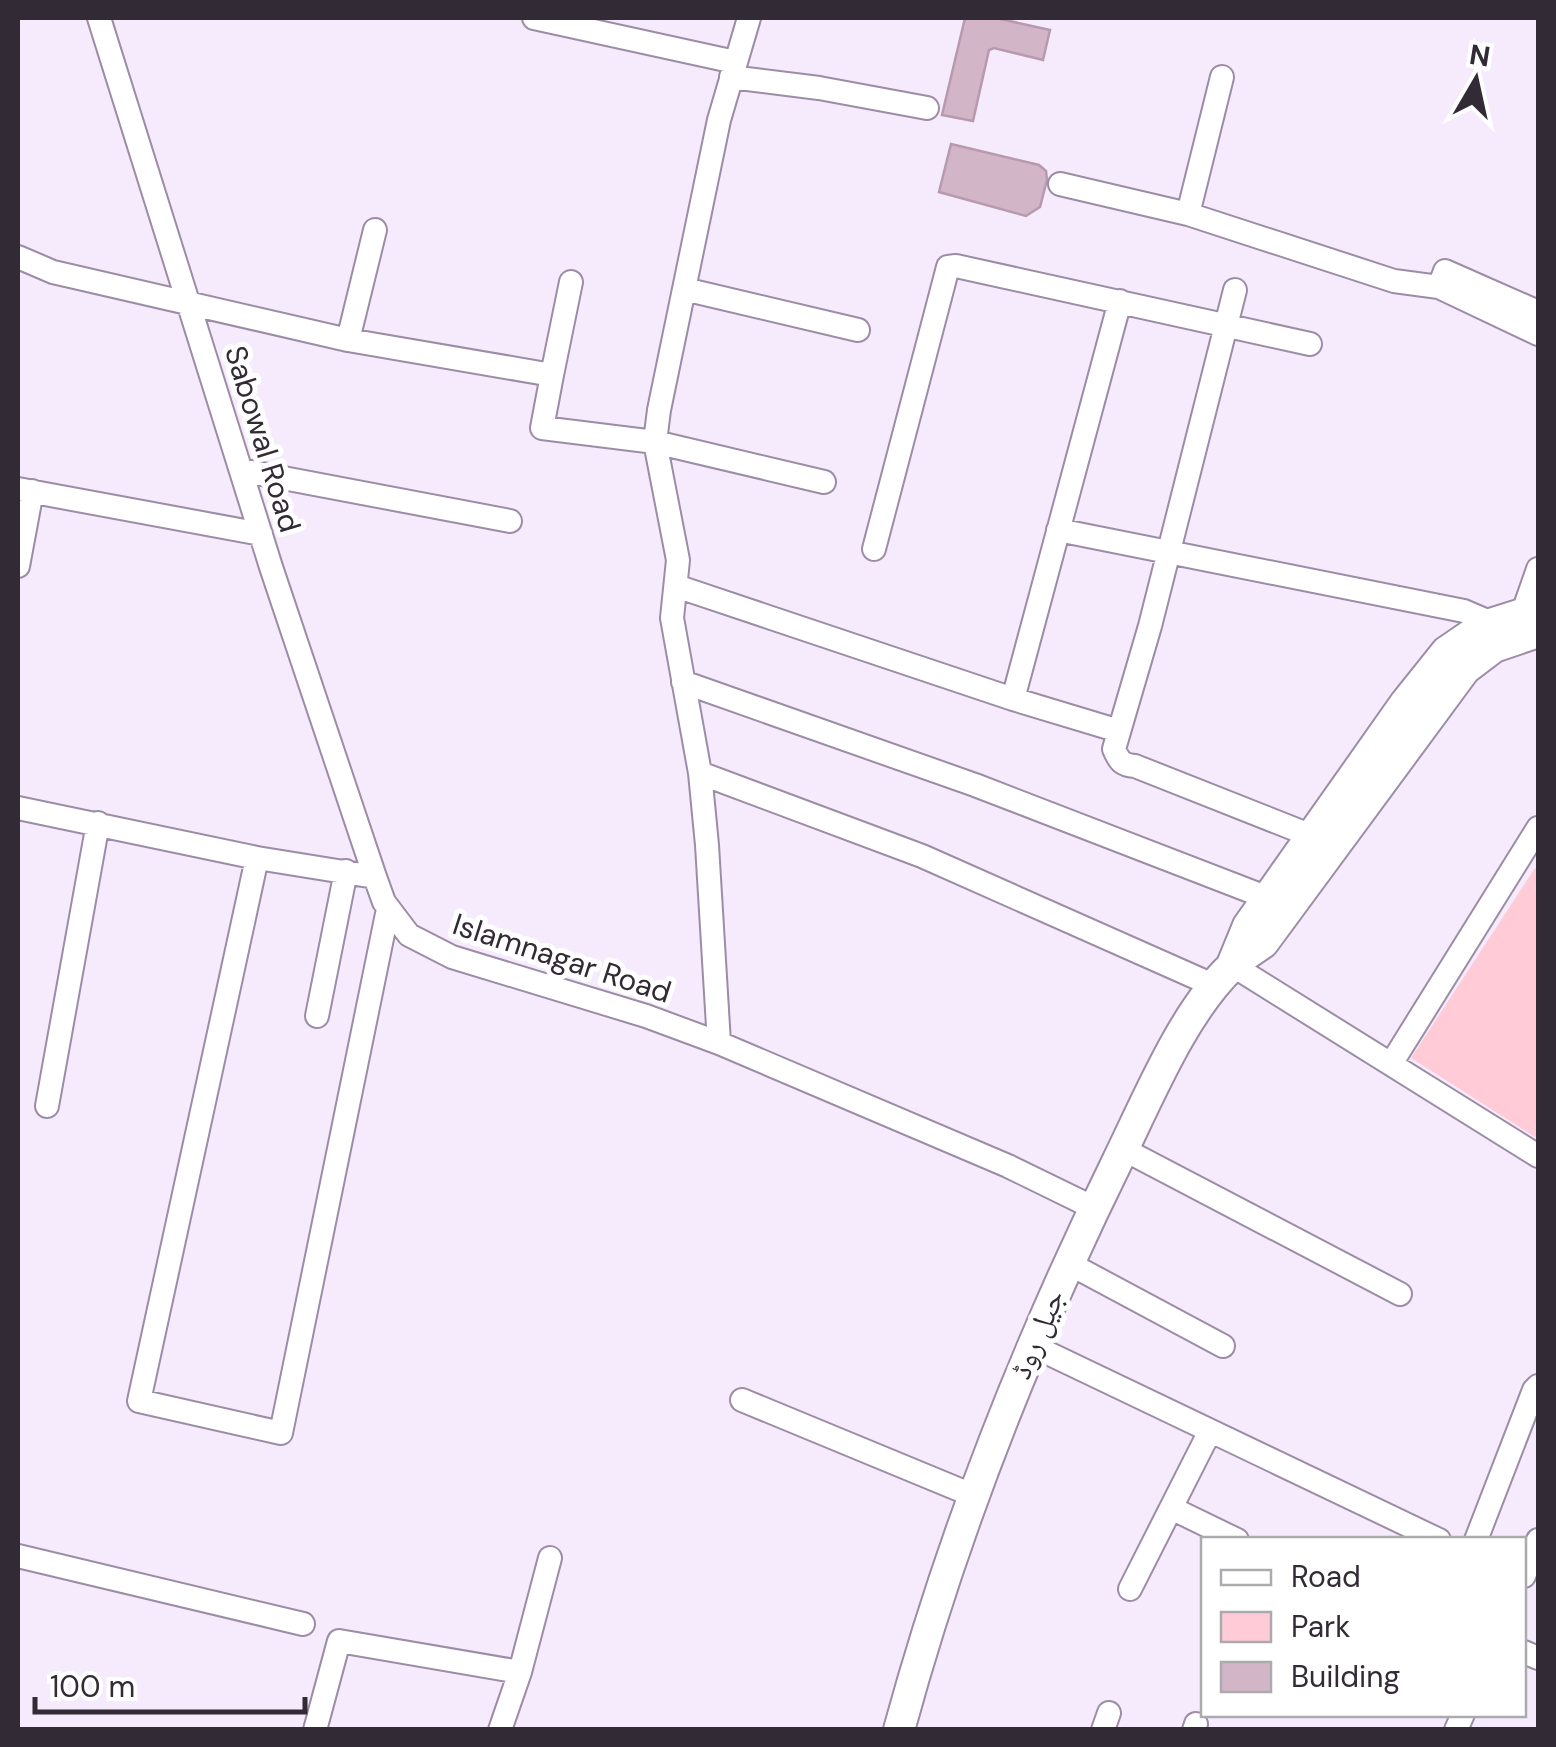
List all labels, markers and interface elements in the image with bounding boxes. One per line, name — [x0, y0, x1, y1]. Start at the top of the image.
north arrow — [1426, 30, 1526, 130]
text: N — [1467, 36, 1493, 76]
street label: Sabowal Road — [216, 341, 310, 537]
street label: Islamnagar Road — [448, 904, 676, 1012]
street label: جیل روڈ — [1001, 1283, 1073, 1385]
legend — [1201, 1537, 1526, 1717]
text: Road — [1291, 1557, 1361, 1596]
text: Park — [1291, 1607, 1350, 1646]
scale bar — [35, 1652, 305, 1714]
text: Building — [1291, 1657, 1400, 1696]
text: 100 m — [50, 1667, 135, 1706]

